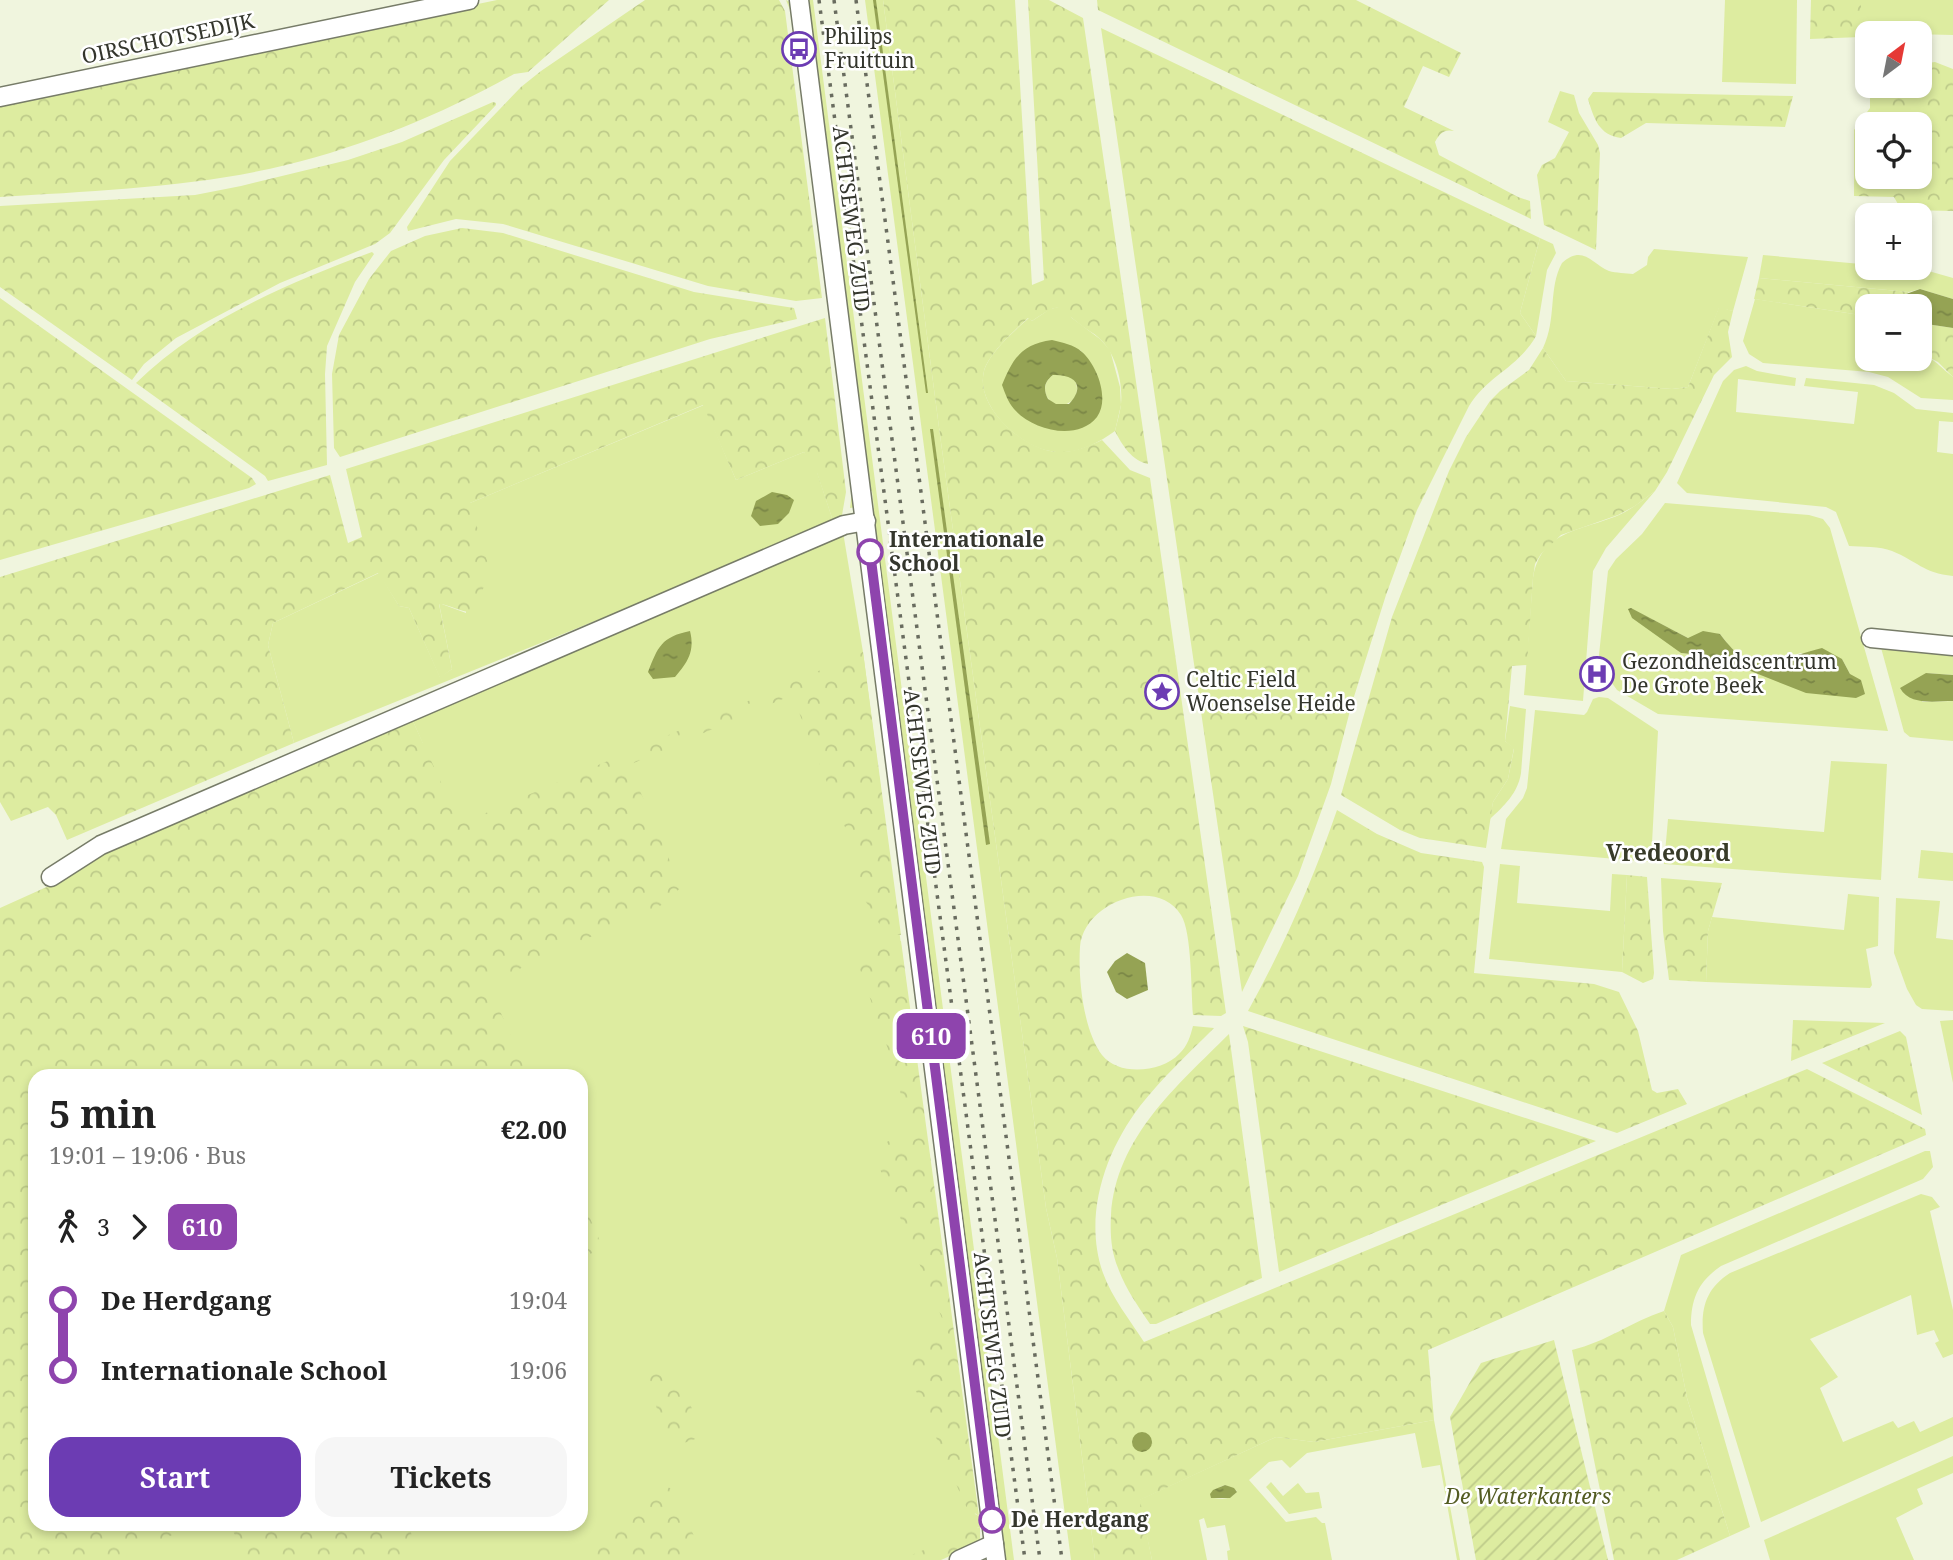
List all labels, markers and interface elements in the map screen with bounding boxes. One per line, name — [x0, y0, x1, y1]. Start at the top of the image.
street label: OIRSCHOTSEDIJK — [79, 6, 257, 70]
north arrow — [1855, 21, 1932, 98]
map controls — [1855, 21, 1932, 371]
place label: Philips Fruittuin — [824, 22, 915, 74]
bus stop icon: Philips Fruittuin — [780, 30, 818, 68]
button: locate — [1855, 112, 1932, 189]
street label: ACHTSEWEG ZUID — [827, 124, 877, 313]
button: + — [1855, 203, 1932, 280]
button: − — [1855, 294, 1932, 371]
place label: Internationale School — [889, 525, 1044, 577]
marker: Internationale School — [857, 539, 883, 565]
place label: Gezondheidscentrum De Grote Beek — [1622, 647, 1837, 699]
hospital icon: Gezondheidscentrum De Grote Beek — [1578, 655, 1616, 693]
place label: Celtic Field Woenselse Heide — [1186, 665, 1356, 717]
place icon: Celtic Field Woenselse Heide — [1143, 673, 1181, 711]
street label: ACHTSEWEG ZUID — [898, 687, 948, 876]
district label: Vredeoord — [1606, 836, 1730, 868]
line badge: 610 — [891, 1013, 971, 1059]
text: 610 — [911, 1019, 951, 1052]
text: 5 min — [49, 1087, 157, 1139]
text: €2.00 — [501, 1111, 567, 1147]
text: 19:01 – 19:06 · Bus — [49, 1139, 246, 1171]
icon: walk — [49, 1208, 87, 1246]
icon: forward — [120, 1208, 158, 1246]
text: 610 — [182, 1210, 223, 1243]
text: 3 — [97, 1211, 110, 1243]
street label: ACHTSEWEG ZUID — [968, 1250, 1018, 1439]
text: De Herdgang — [101, 1282, 271, 1318]
text: 19:04 — [509, 1284, 567, 1316]
text: Internationale School — [101, 1352, 387, 1388]
text: 19:06 — [509, 1354, 567, 1386]
button: Start — [49, 1437, 301, 1517]
button: Tickets — [315, 1437, 567, 1517]
park label: De Waterkanters — [1444, 1482, 1611, 1510]
place label: De Herdgang — [1011, 1505, 1149, 1533]
marker: De Herdgang — [979, 1507, 1005, 1533]

